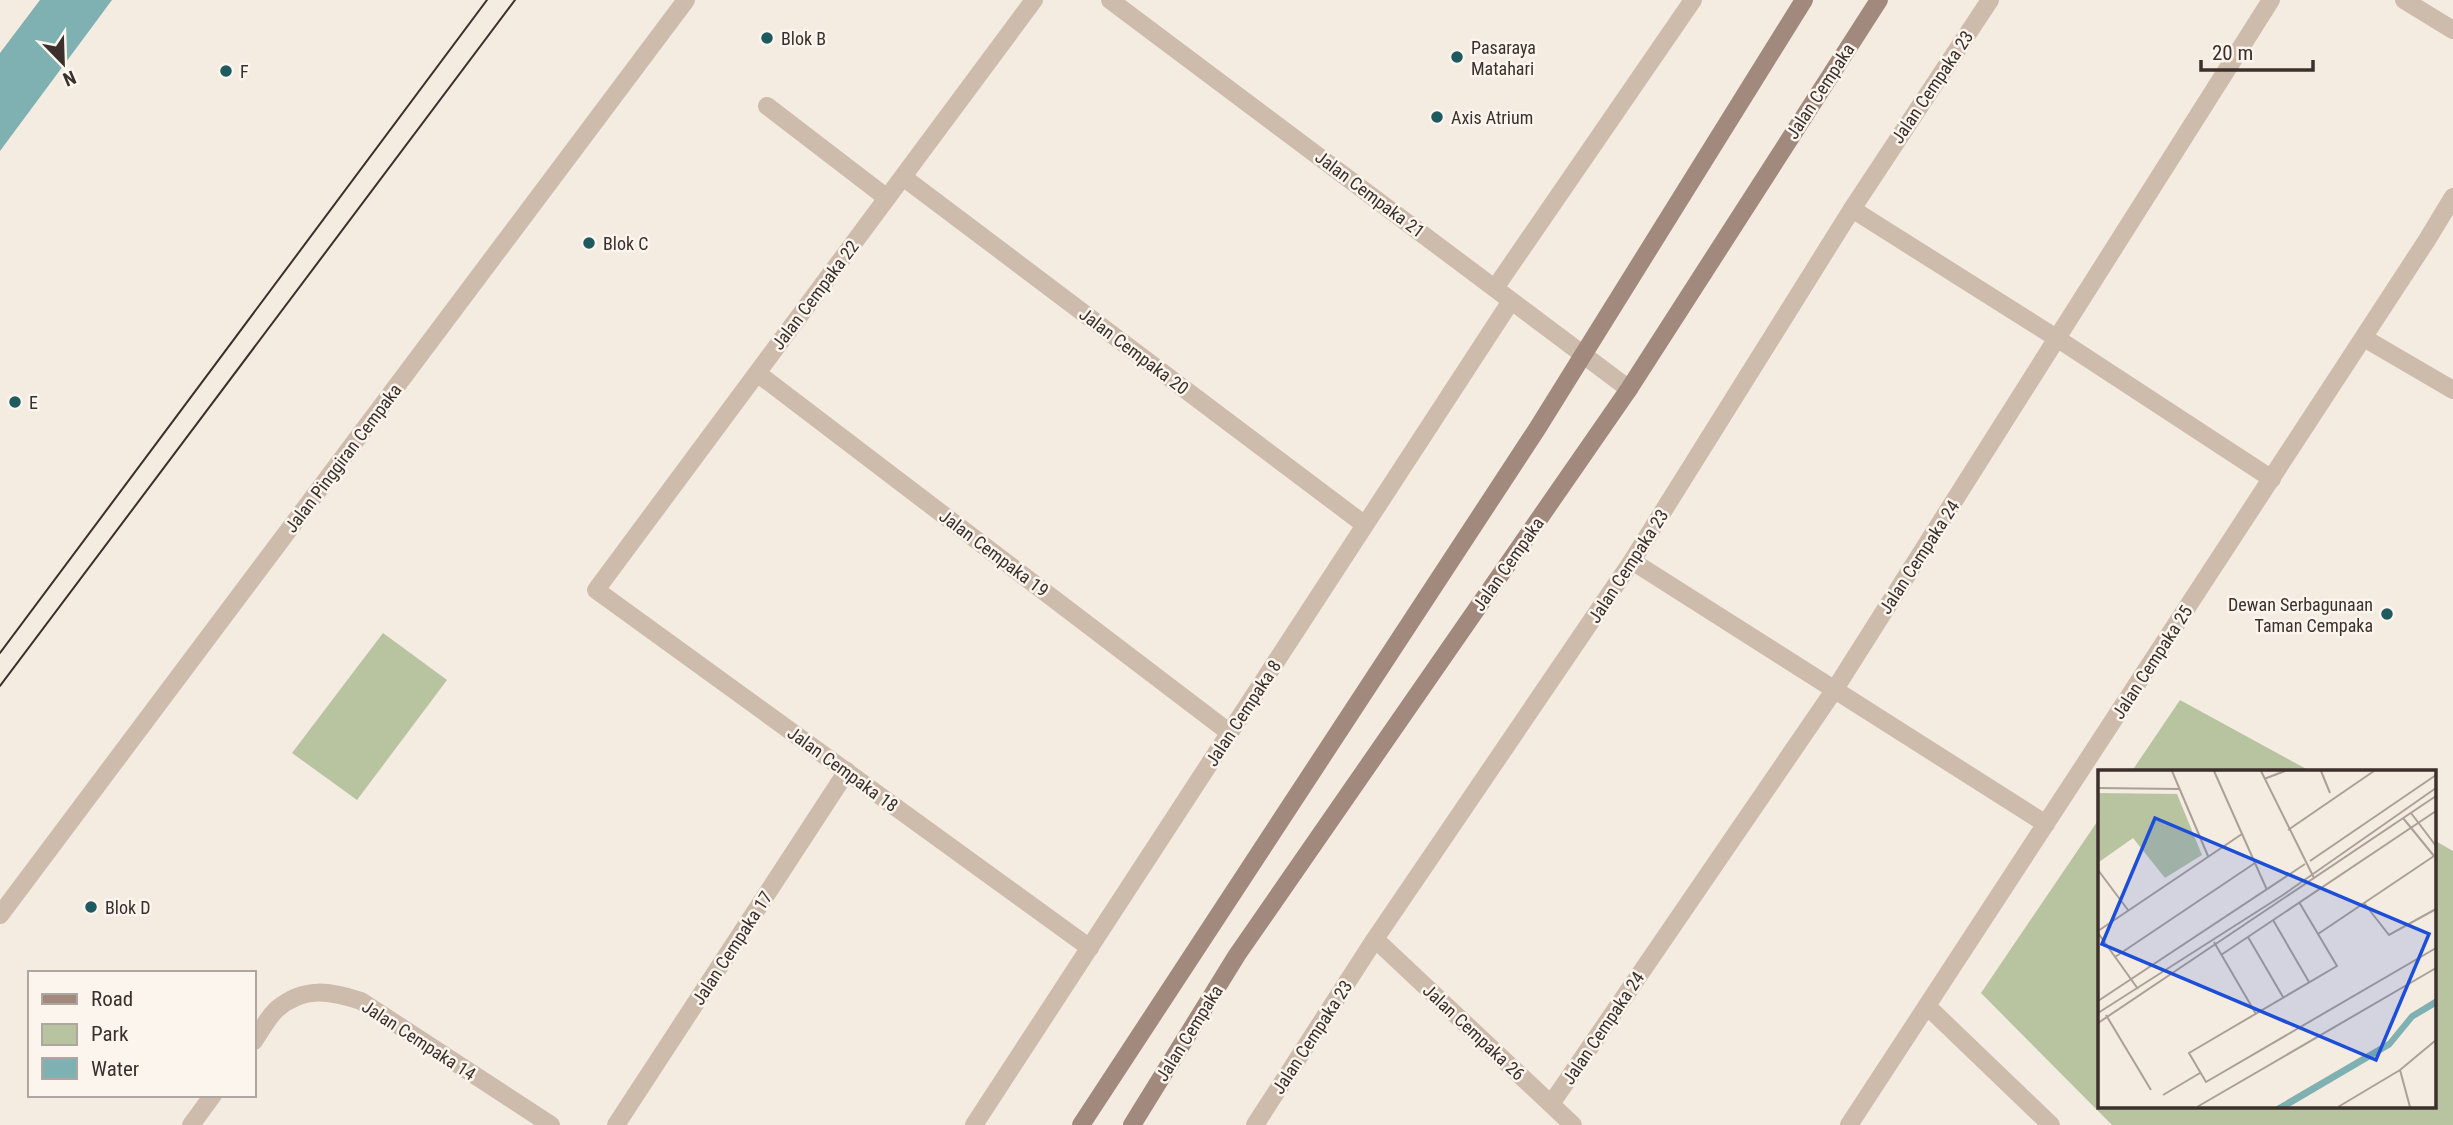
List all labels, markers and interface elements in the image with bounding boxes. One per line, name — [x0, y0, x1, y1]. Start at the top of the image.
street label: Jalan Cempaka 23 — [1887, 27, 1977, 147]
north arrow — [28, 28, 98, 98]
place label: Blok B — [781, 28, 826, 49]
scale bar — [2201, 28, 2313, 72]
marker: Blok B — [759, 30, 775, 46]
place label: Pasaraya Matahari — [1471, 37, 1536, 79]
street label: Jalan Cempaka — [1781, 39, 1859, 143]
text: 20 m — [2212, 41, 2253, 65]
marker: Pasaraya Matahari — [1449, 49, 1465, 65]
place label: F — [240, 61, 249, 82]
marker: F — [218, 63, 234, 79]
text: N — [60, 65, 79, 91]
place label: Axis Atrium — [1451, 107, 1533, 128]
marker: Axis Atrium — [1429, 109, 1445, 125]
street label: Jalan Cempaka 21 — [1311, 146, 1429, 242]
place label: Blok C — [603, 233, 648, 254]
marker: Blok C — [581, 235, 597, 251]
street label: Jalan Cempaka 22 — [767, 236, 863, 354]
street label: Jalan Cempaka 20 — [1075, 303, 1193, 399]
street label: Jalan Pinggiran Cempaka — [280, 380, 406, 536]
place label: E — [29, 392, 38, 413]
marker: E — [7, 394, 23, 410]
street label: Jalan Cempaka 24 — [1874, 496, 1964, 618]
street label: Jalan Cempaka 19 — [935, 505, 1053, 601]
street label: Jalan Cempaka 23 — [1583, 505, 1673, 627]
street label: Jalan Cempaka — [1468, 513, 1548, 615]
place label: Dewan Serbagunaan Taman Cempaka — [2228, 594, 2373, 636]
street label: Jalan Cempaka 25 — [2107, 601, 2197, 723]
marker: Dewan Serbagunaan Taman Cempaka — [2379, 606, 2395, 622]
street label: Jalan Cempaka 8 — [1201, 656, 1285, 770]
street label: Jalan Cempaka 18 — [784, 722, 902, 816]
inset map — [2098, 770, 2436, 1108]
street label: Jalan Cempaka 17 — [687, 887, 777, 1009]
place label: Blok D — [105, 897, 151, 918]
marker: Blok D — [83, 899, 99, 915]
street label: Jalan Cempaka 24 — [1558, 968, 1648, 1088]
legend — [28, 971, 256, 1097]
street label: Jalan Cempaka 23 — [1267, 976, 1357, 1098]
street label: Jalan Cempaka 26 — [1419, 980, 1529, 1084]
street label: Jalan Cempaka — [1151, 981, 1227, 1085]
text: Road — [91, 987, 133, 1011]
street label: Jalan Cempaka 14 — [358, 995, 480, 1085]
text: Park — [91, 1022, 129, 1046]
text: Water — [91, 1057, 139, 1081]

